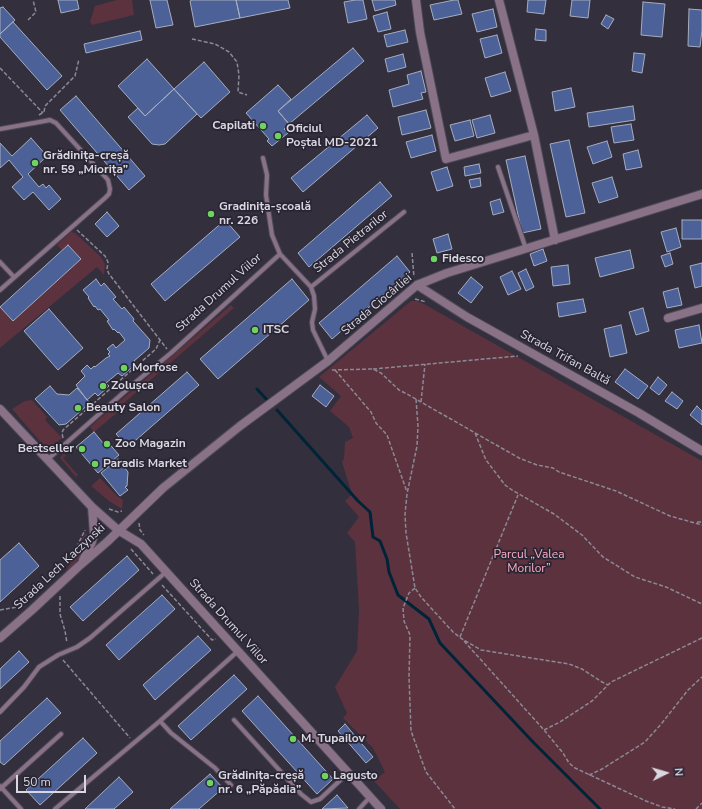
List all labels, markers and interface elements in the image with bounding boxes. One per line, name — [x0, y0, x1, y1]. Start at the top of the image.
place label: Capilati — [212, 119, 255, 133]
marker: Capilati — [258, 121, 268, 131]
place label: Oficiul Poștal MD-2021 — [286, 122, 378, 150]
marker: Oficiul Poștal MD-2021 — [273, 131, 283, 141]
place label: Grădinița-creșă nr. 59 „Miorița” — [43, 149, 129, 177]
marker: Grădinița-creșă nr. 59 „Miorița” — [30, 158, 40, 168]
place label: Gradinița-școală nr. 226 — [219, 200, 311, 228]
street label: Strada Pietrarilor — [311, 208, 391, 276]
marker: Gradinița-școală nr. 226 — [206, 209, 216, 219]
street label: Strada Drumul Viilor — [173, 251, 265, 335]
place label: Fidesco — [442, 252, 484, 266]
marker: Fidesco — [429, 254, 439, 264]
street label: Strada Ciocârliei — [339, 271, 415, 339]
place label: ITSC — [263, 323, 289, 337]
marker: ITSC — [250, 325, 260, 335]
street label: Strada Trifan Baltă — [517, 327, 613, 389]
place label: Morfose — [132, 361, 178, 375]
marker: Morfose — [119, 363, 129, 373]
place label: Zolușca — [111, 379, 154, 393]
marker: Zolușca — [98, 381, 108, 391]
place label: Beauty Salon — [86, 401, 160, 415]
marker: Beauty Salon — [73, 403, 83, 413]
place label: Zoo Magazin — [115, 437, 186, 451]
marker: Zoo Magazin — [102, 439, 112, 449]
place label: Bestseller — [18, 442, 74, 456]
marker: Bestseller — [77, 444, 87, 454]
place label: Paradis Market — [103, 457, 187, 471]
marker: Paradis Market — [90, 459, 100, 469]
street label: Strada Lech Kaczynski — [11, 521, 109, 613]
park label: Parcul „Valea Morilor” — [493, 548, 565, 576]
street label: Strada Drumul Viilor — [186, 576, 270, 668]
place label: M. Tupailov — [301, 732, 365, 746]
marker: M. Tupailov — [288, 734, 298, 744]
north arrow — [646, 753, 686, 793]
scale bar — [18, 767, 88, 793]
text: N — [671, 767, 686, 777]
place label: Grădinița-creșă nr. 6 „Păpădia” — [218, 769, 304, 797]
place label: Lagusto — [333, 769, 378, 783]
marker: Lagusto — [320, 771, 330, 781]
text: 50 m — [23, 774, 51, 790]
marker: Grădinița-creșă nr. 6 „Păpădia” — [205, 778, 215, 788]

